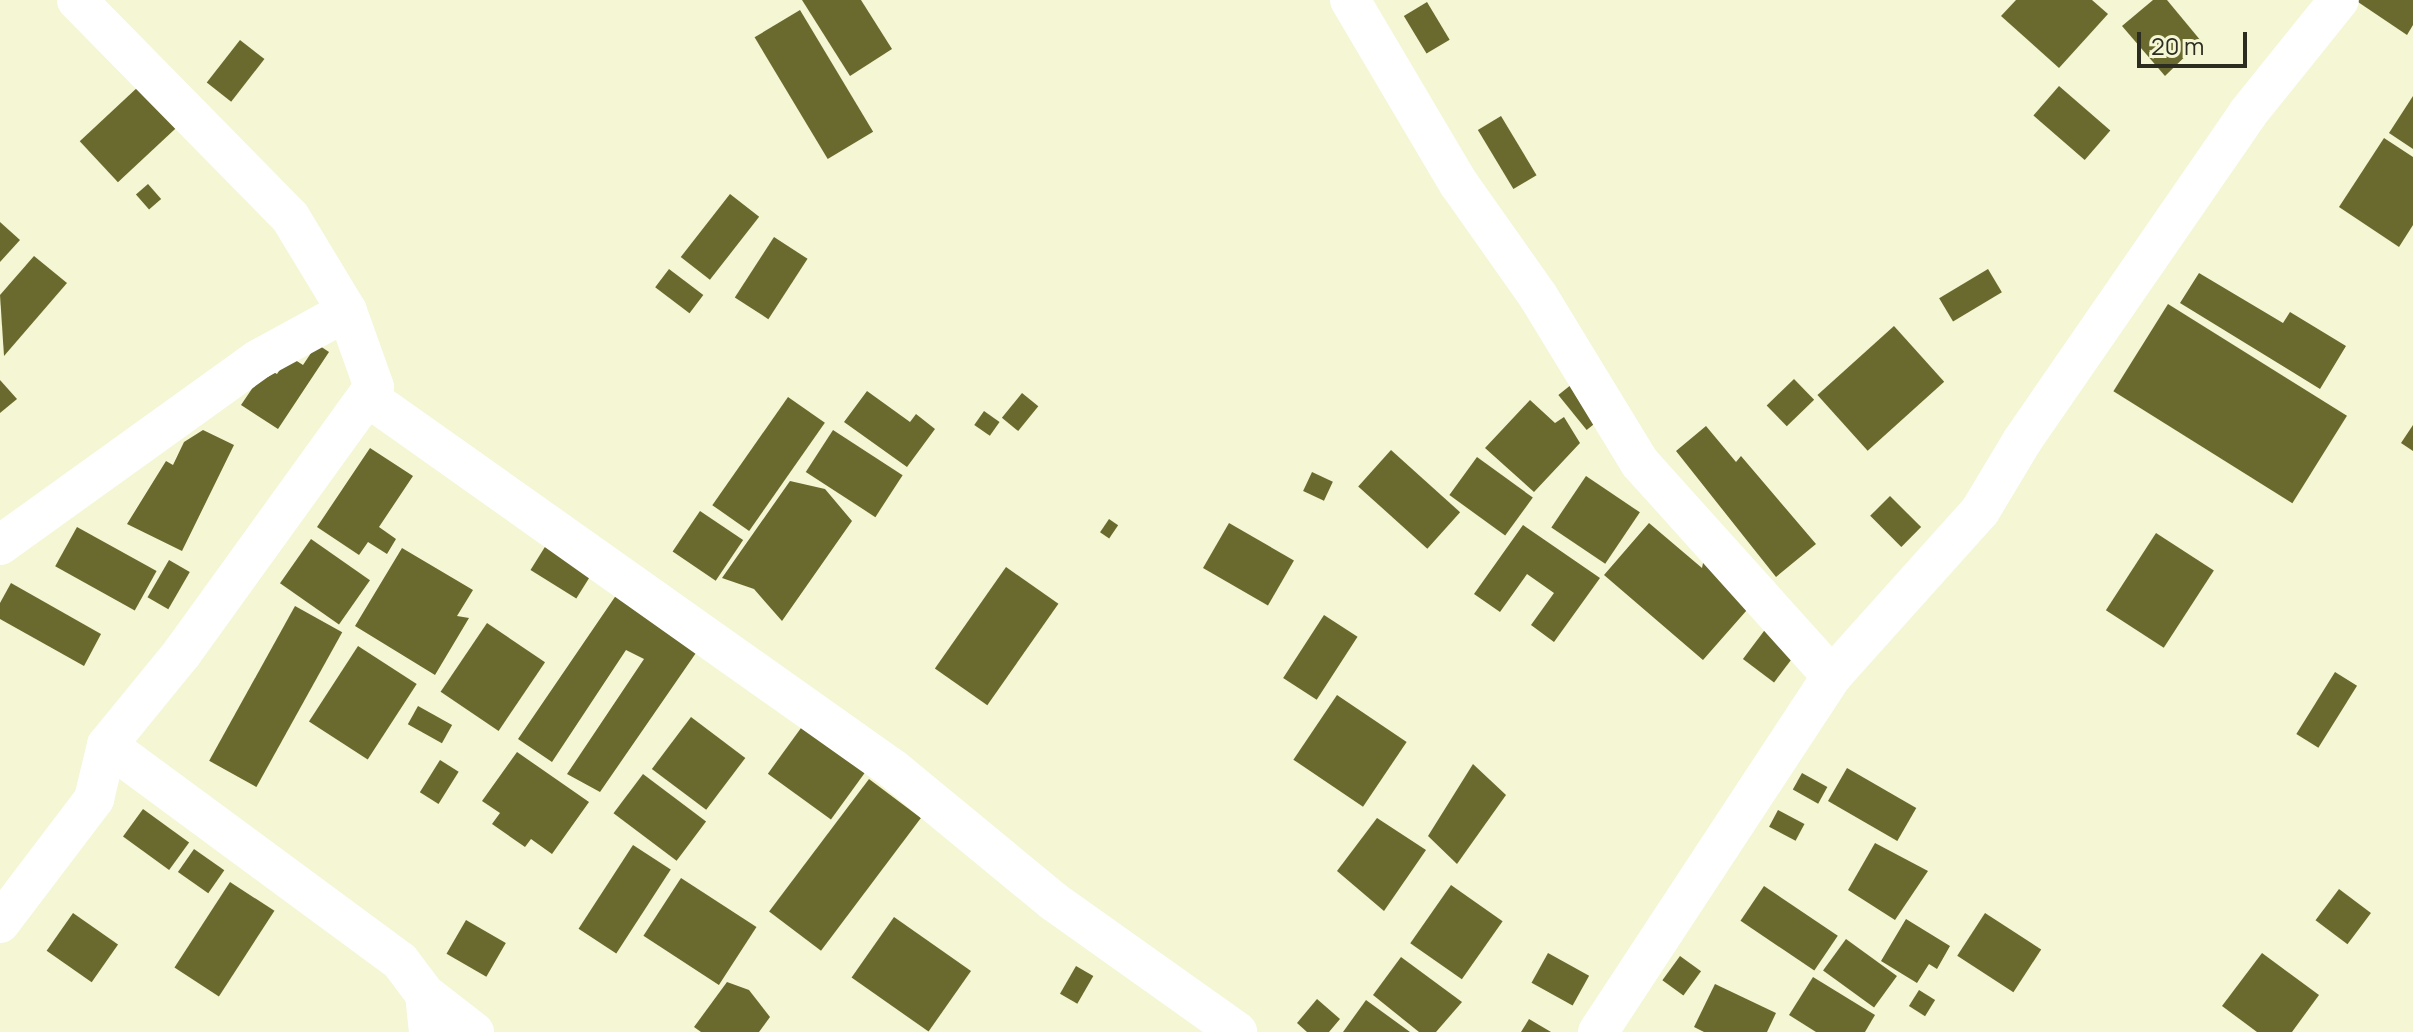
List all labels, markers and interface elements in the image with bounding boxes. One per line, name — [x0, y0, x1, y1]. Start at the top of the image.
scale bar — [2141, 16, 2251, 66]
text: 20 m — [2151, 29, 2204, 62]

